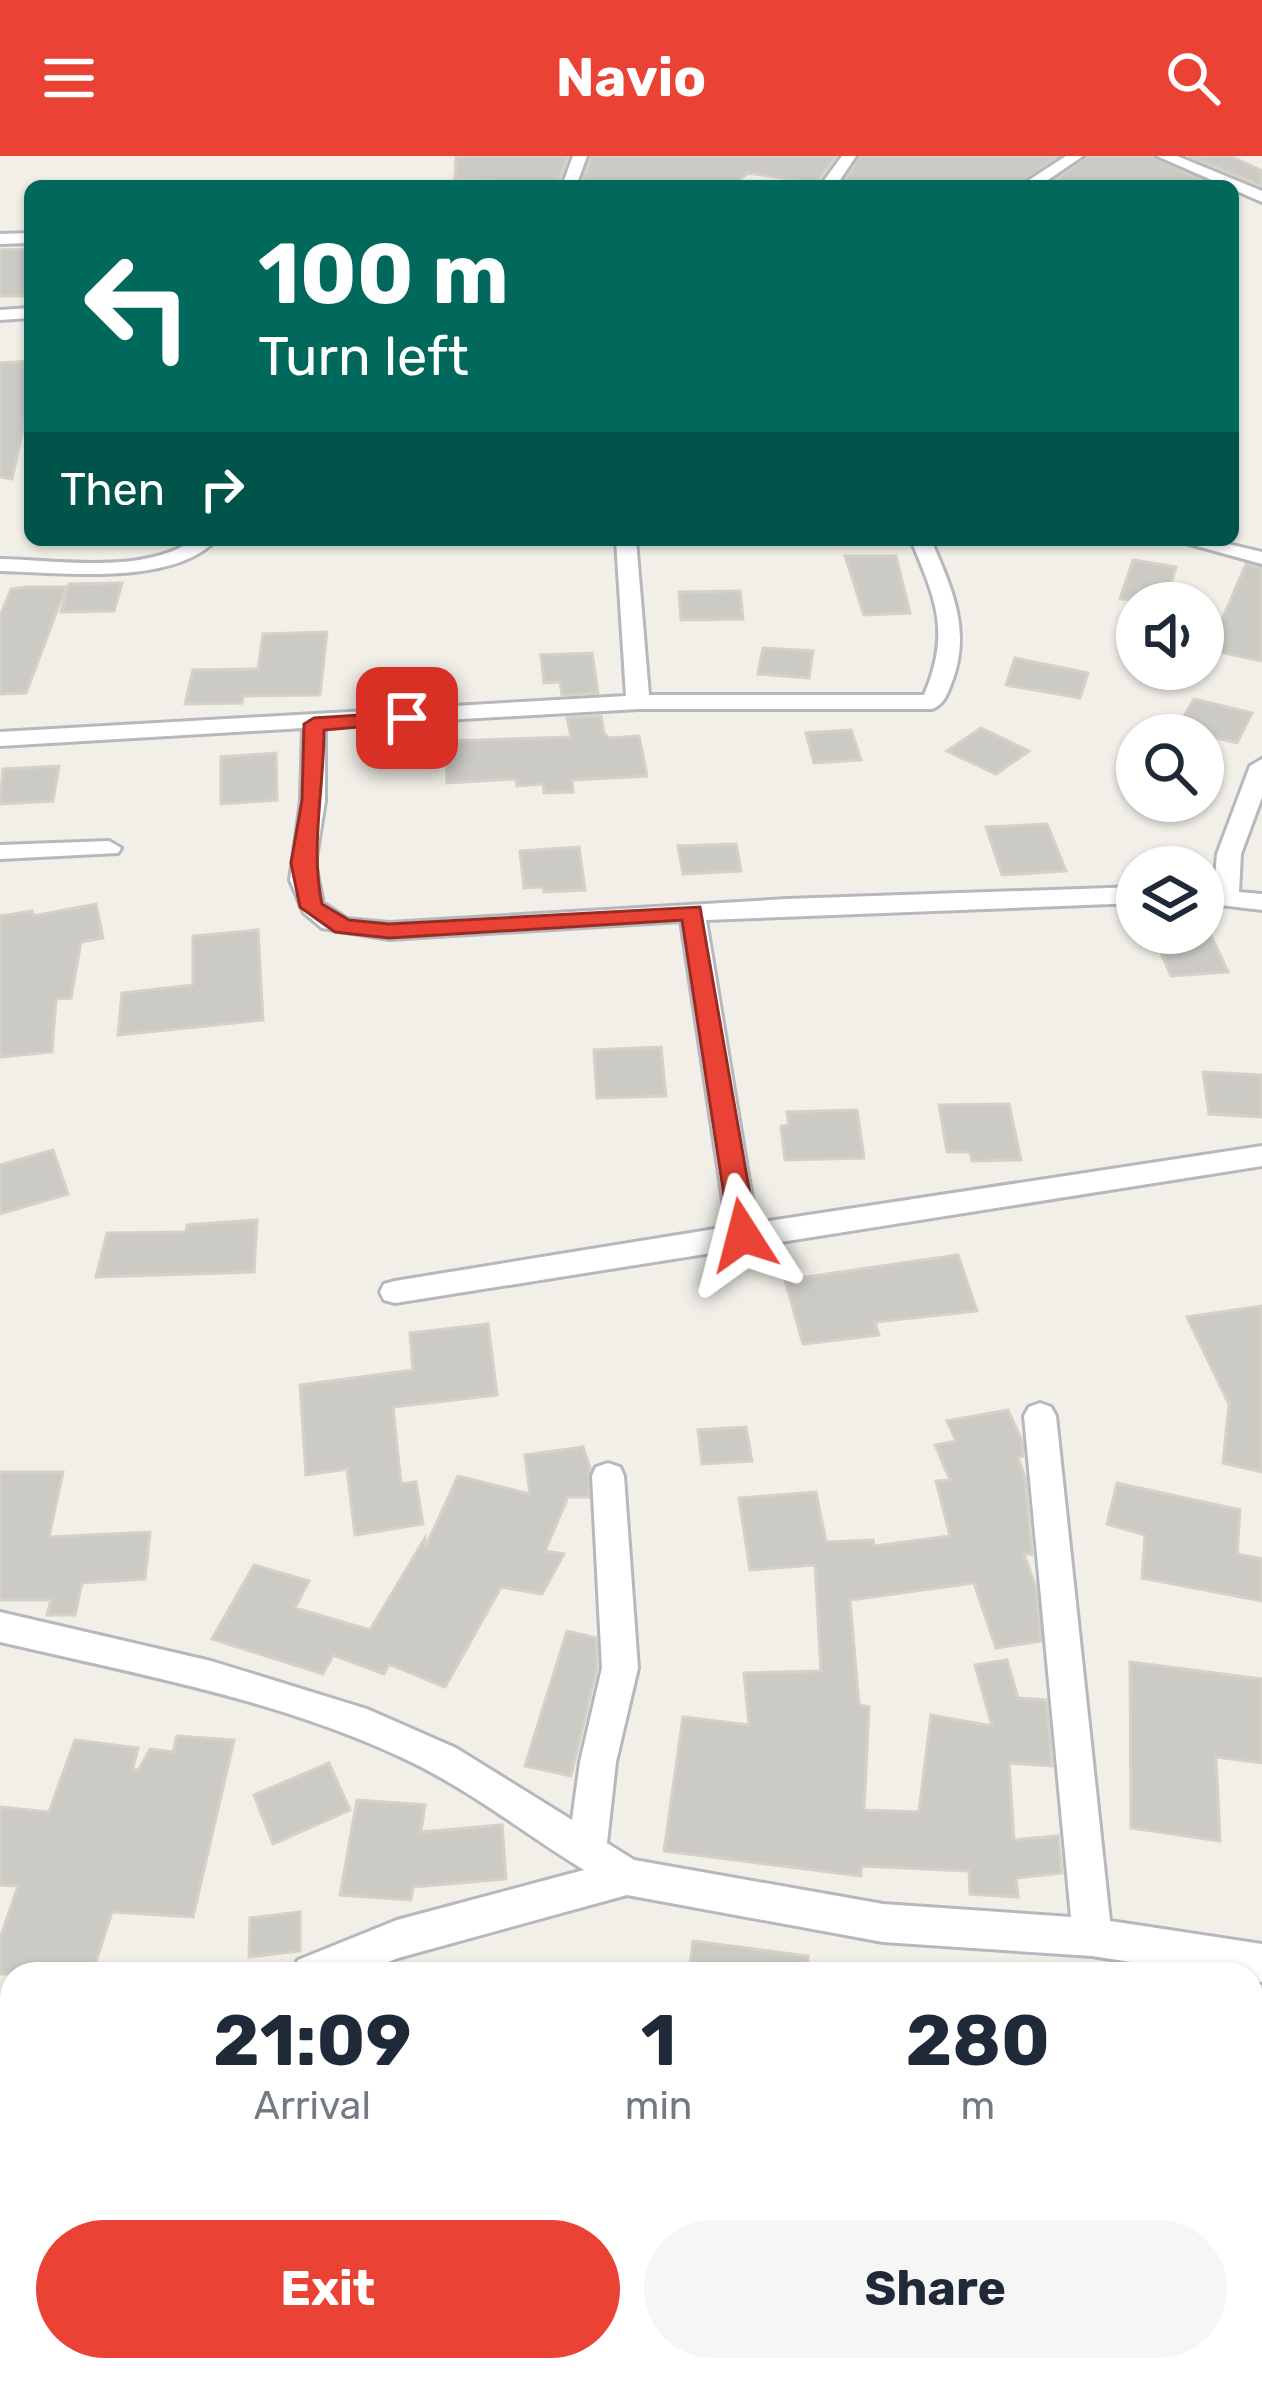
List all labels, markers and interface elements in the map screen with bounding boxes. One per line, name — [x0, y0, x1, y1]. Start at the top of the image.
icon: menu — [36, 45, 102, 111]
icon: search — [1160, 45, 1226, 111]
text: Navio — [556, 46, 706, 110]
text: 100 m — [258, 224, 509, 324]
icon: left — [60, 228, 216, 384]
text: Turn left — [258, 325, 469, 389]
icon: right — [189, 456, 255, 522]
text: Then — [60, 463, 165, 516]
map controls — [1116, 582, 1224, 954]
button: sound — [1116, 582, 1224, 690]
pin — [356, 667, 458, 769]
icon: arrive — [374, 685, 440, 751]
button: search — [1116, 714, 1224, 822]
button: layers — [1116, 846, 1224, 954]
position arrow — [680, 1172, 806, 1298]
text: 21:09 — [213, 1998, 412, 2083]
text: 1 — [641, 1998, 677, 2083]
text: 280 — [905, 1998, 1050, 2083]
text: Arrival — [254, 2083, 371, 2129]
text: min — [625, 2083, 692, 2129]
text: m — [960, 2083, 995, 2129]
button: Exit — [36, 2220, 620, 2358]
button: Share — [644, 2220, 1227, 2358]

